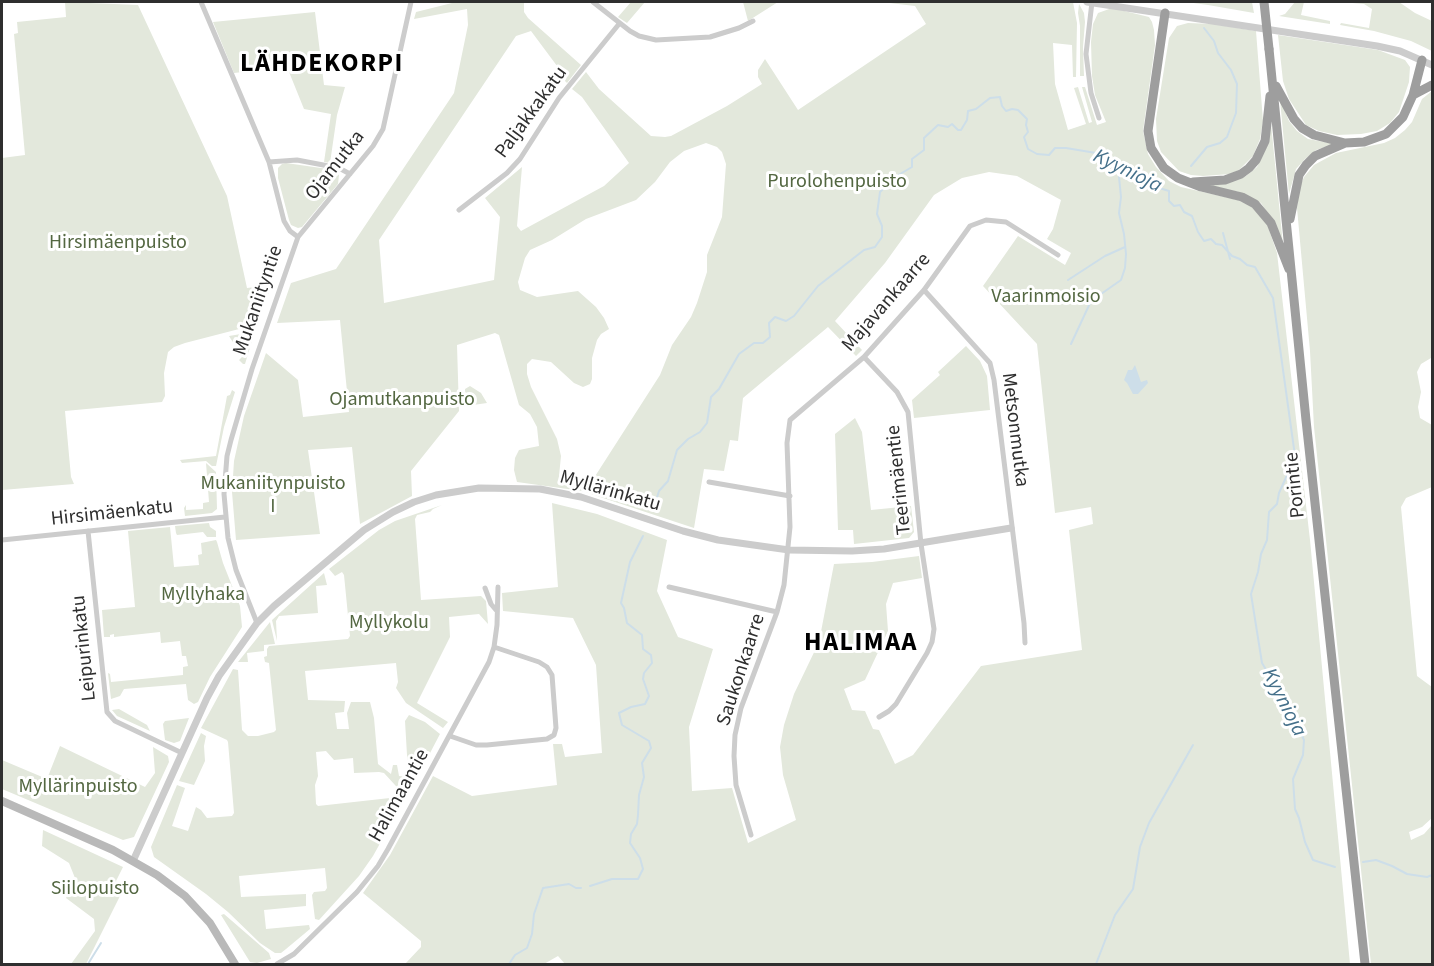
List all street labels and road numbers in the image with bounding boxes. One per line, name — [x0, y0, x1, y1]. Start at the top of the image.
street label: Paljakkakatu — [491, 62, 573, 164]
street label: Ojamutka — [301, 126, 371, 206]
street label: Mukaniityntie — [229, 243, 289, 359]
street label: Majavankaarre — [838, 249, 936, 357]
street label: Metsonmutka — [995, 371, 1033, 489]
street label: Teerimäentie — [882, 424, 918, 536]
street label: Porintie — [1281, 451, 1311, 519]
street label: Myllärinkatu — [557, 466, 663, 518]
street label: Hirsimäenkatu — [50, 496, 174, 532]
street label: Leipurinkatu — [68, 594, 102, 702]
street label: Saukonkaarre — [713, 611, 771, 729]
street label: Halimaantie — [365, 745, 435, 847]

